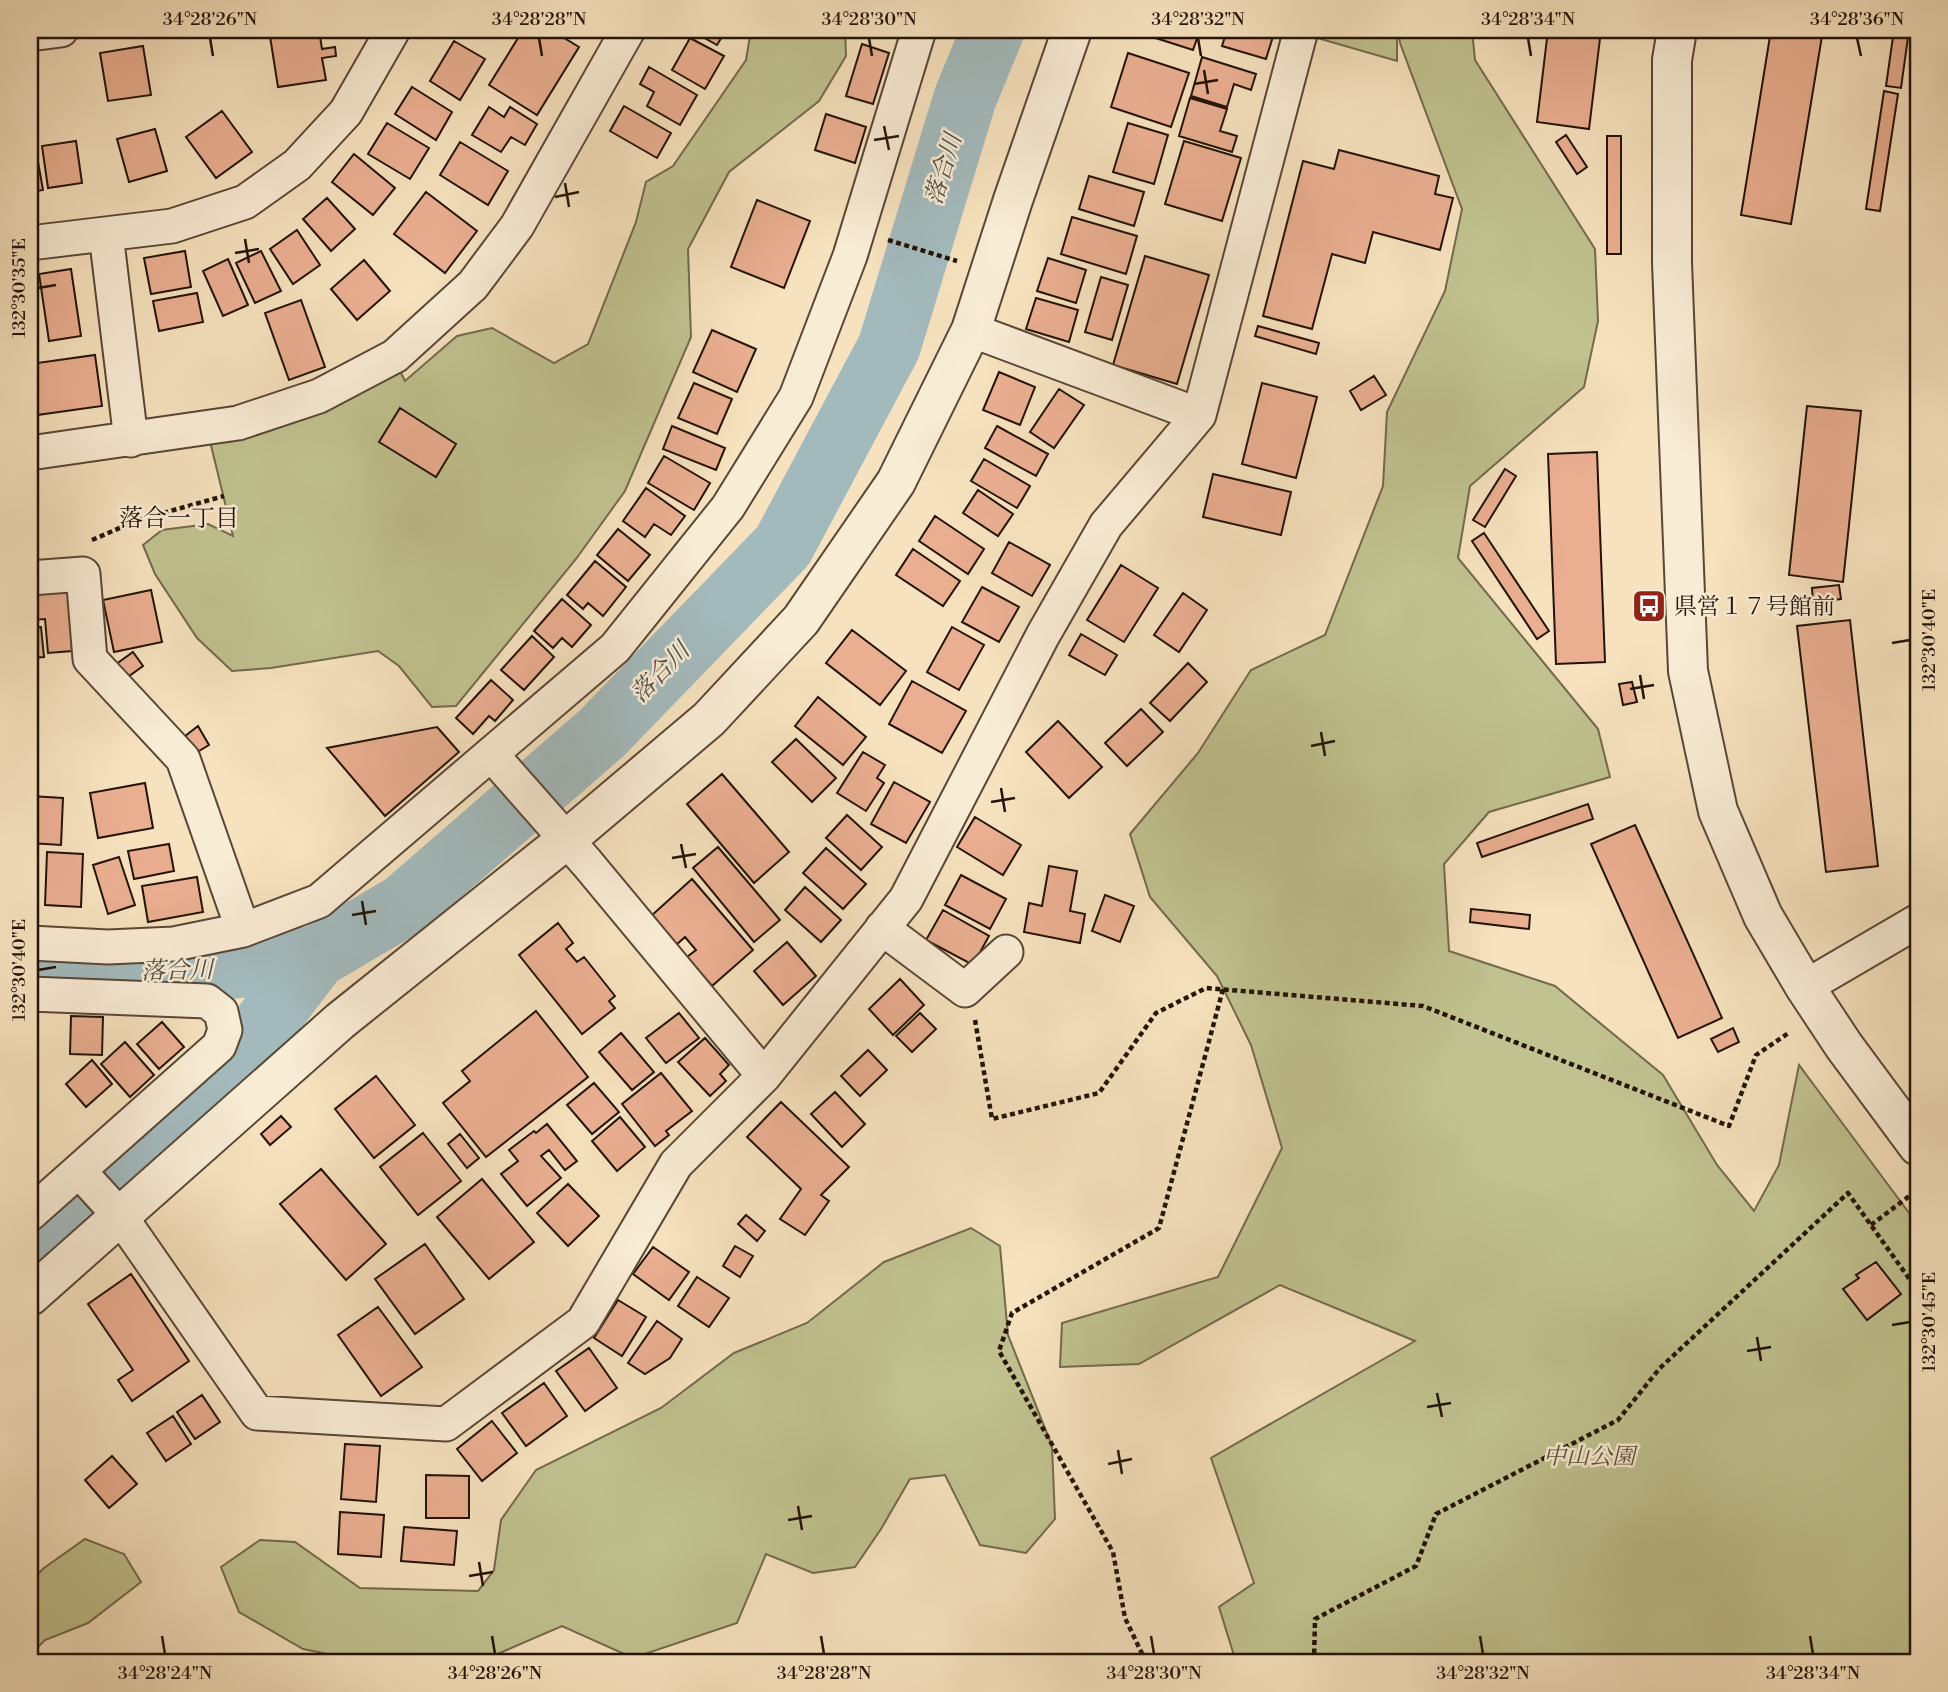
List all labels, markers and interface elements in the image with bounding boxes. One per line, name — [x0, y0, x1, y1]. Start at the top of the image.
text: 34°28'26"N — [163, 8, 258, 31]
text: 34°28'28"N — [492, 8, 587, 31]
text: 34°28'30"N — [821, 8, 917, 31]
text: 34°28'32"N — [1151, 8, 1245, 31]
text: 34°28'34"N — [1481, 8, 1576, 31]
text: 34°28'36"N — [1810, 8, 1905, 31]
water label: 落合川 — [919, 128, 970, 208]
text: 132°30'35"E — [8, 238, 31, 338]
district label: 落合一丁目 — [119, 504, 239, 534]
bus stop icon: 県営１７号館前 — [1630, 587, 1668, 625]
text: 132°30'40"E — [1918, 589, 1941, 691]
place label: 県営１７号館前 — [1674, 593, 1835, 621]
water label: 落合川 — [625, 634, 699, 709]
text: 132°30'40"E — [8, 919, 31, 1021]
water label: 落合川 — [141, 955, 216, 987]
text: 132°30'45"E — [1918, 1272, 1941, 1372]
park label: 中山公園 — [1543, 1443, 1639, 1471]
text: 34°28'24"N — [118, 1662, 213, 1685]
text: 34°28'26"N — [448, 1662, 543, 1685]
text: 34°28'28"N — [777, 1662, 872, 1685]
text: 34°28'30"N — [1106, 1662, 1202, 1685]
text: 34°28'32"N — [1436, 1662, 1530, 1685]
text: 34°28'34"N — [1766, 1662, 1861, 1685]

